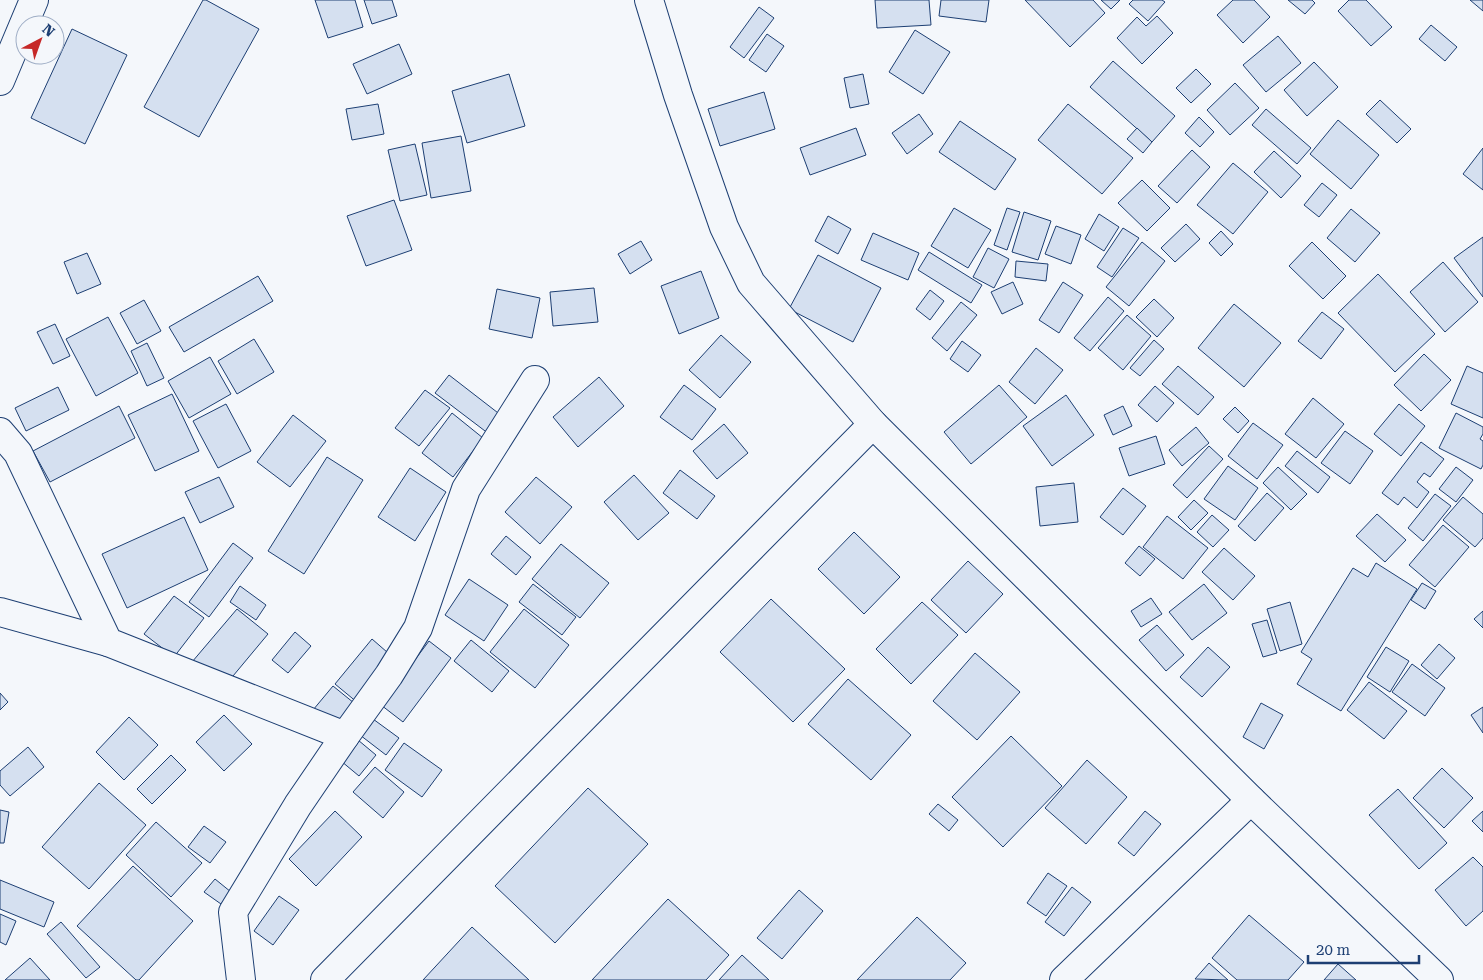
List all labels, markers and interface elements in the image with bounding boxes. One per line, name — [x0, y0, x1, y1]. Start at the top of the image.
north arrow — [15, 15, 65, 65]
text: N — [39, 21, 58, 40]
scale bar — [1308, 932, 1419, 964]
text: 20 m — [1316, 941, 1351, 959]

